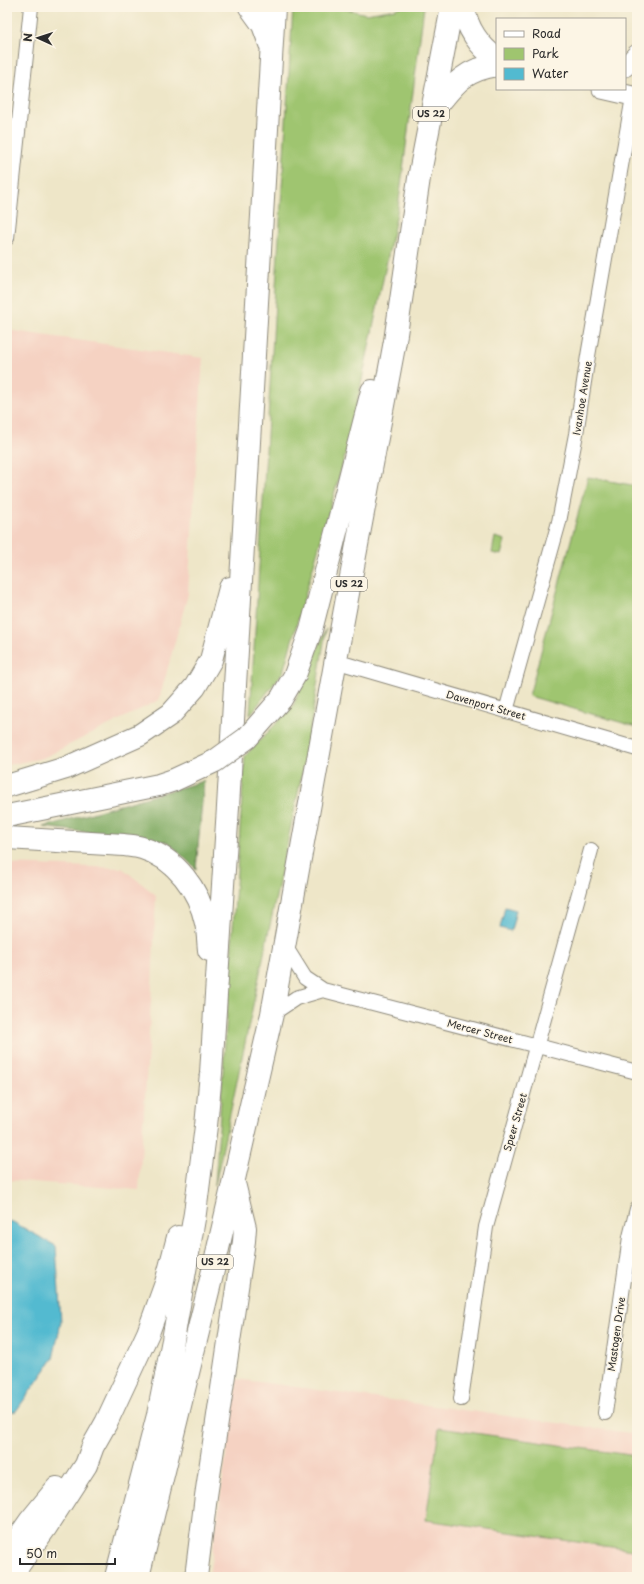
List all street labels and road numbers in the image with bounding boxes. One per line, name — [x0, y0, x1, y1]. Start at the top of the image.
road number: US 22 — [413, 107, 449, 121]
street label: Ivanhoe Avenue — [568, 359, 595, 436]
road number: US 22 — [331, 577, 367, 591]
street label: Davenport Street — [445, 686, 528, 723]
street label: Mercer Street — [446, 1015, 515, 1046]
street label: Speer Street — [499, 1091, 530, 1153]
road number: US 22 — [197, 1255, 233, 1269]
street label: Mastogen Drive — [603, 1296, 628, 1372]

